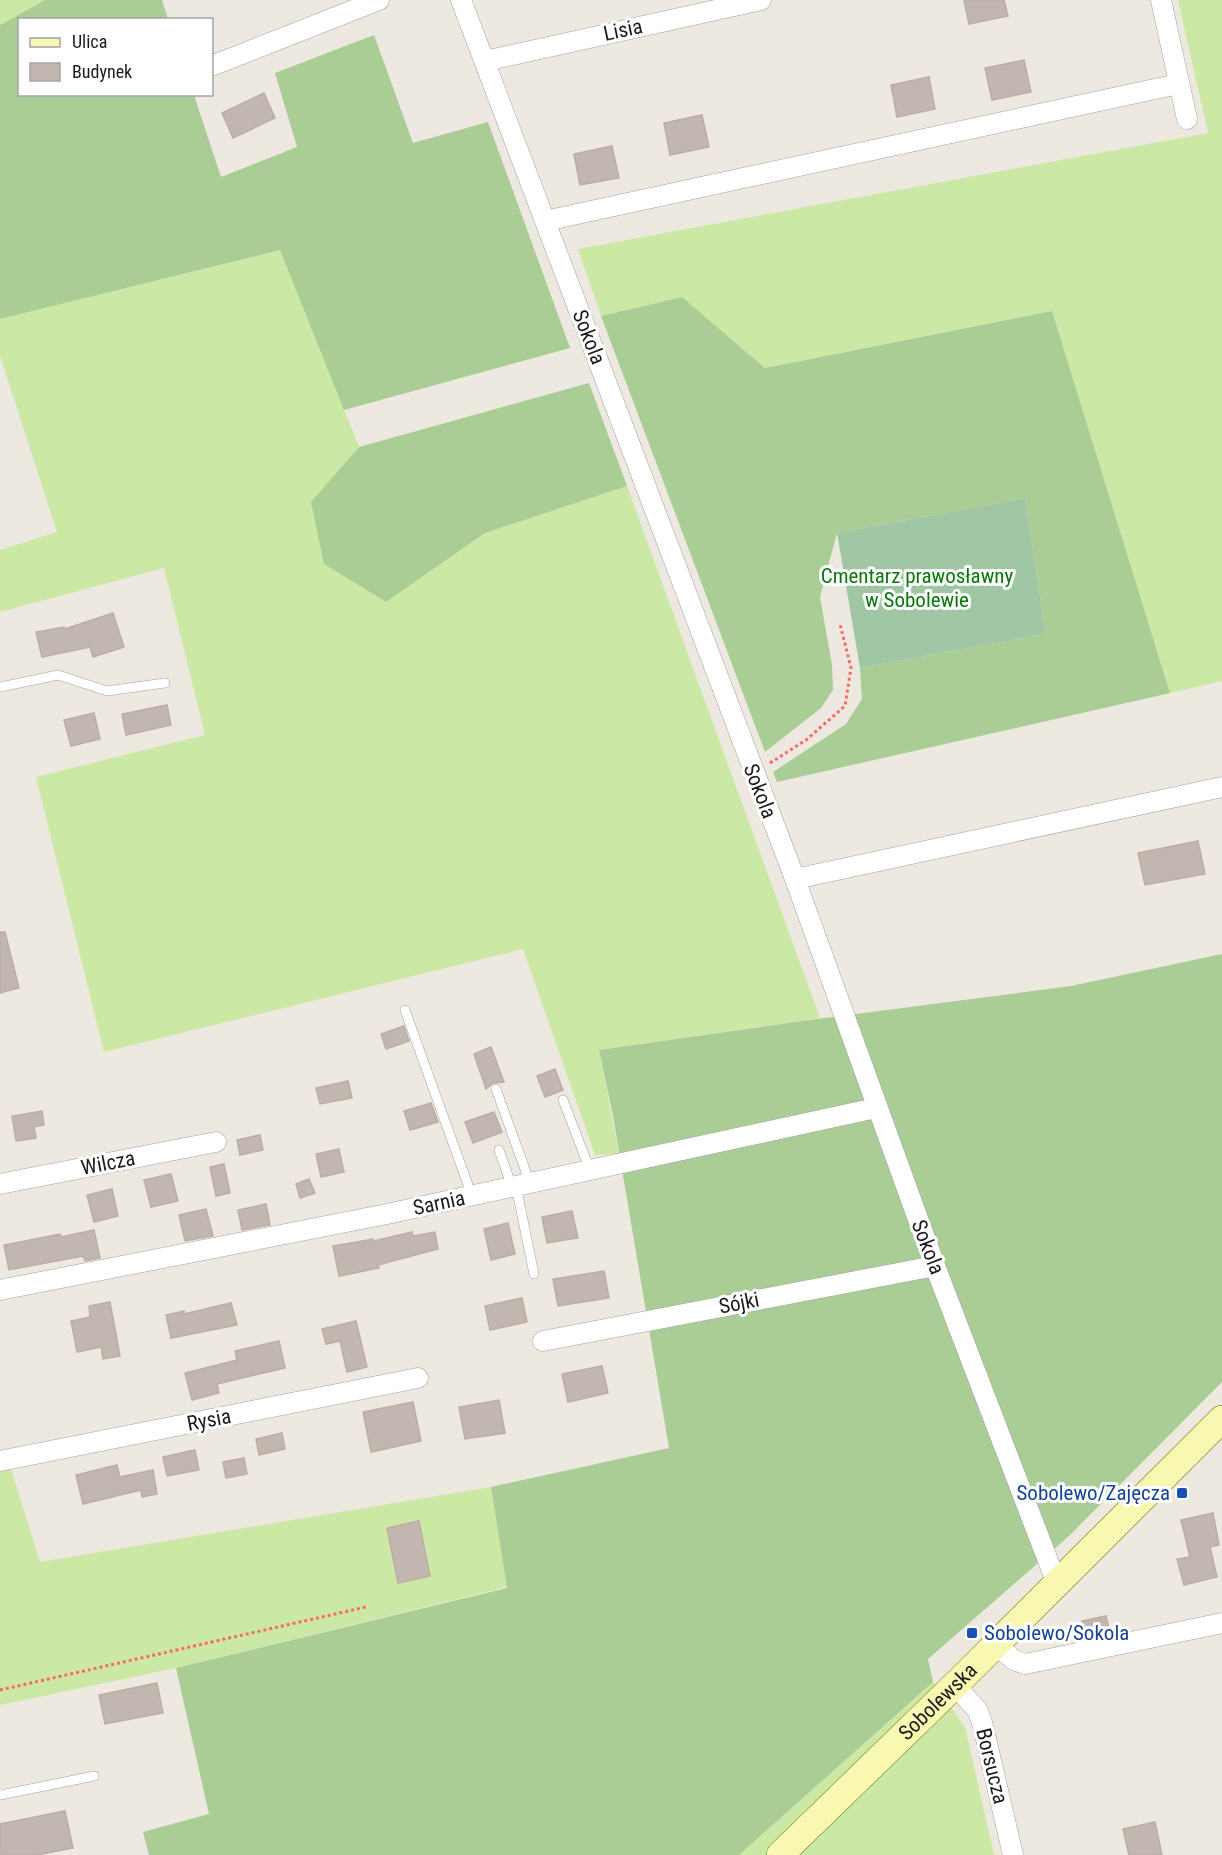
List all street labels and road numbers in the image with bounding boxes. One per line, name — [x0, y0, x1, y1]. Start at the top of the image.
street label: Lisia — [601, 14, 645, 46]
street label: Sokola — [568, 306, 610, 368]
street label: Sokola — [739, 760, 781, 822]
street label: Wilcza — [79, 1146, 137, 1180]
street label: Sarnia — [411, 1186, 467, 1220]
street label: Sokola — [907, 1216, 949, 1278]
street label: Sójki — [717, 1287, 761, 1319]
street label: Rysia — [185, 1404, 233, 1436]
street label: Sobolewska — [894, 1658, 982, 1745]
street label: Borsucza — [971, 1726, 1013, 1806]

